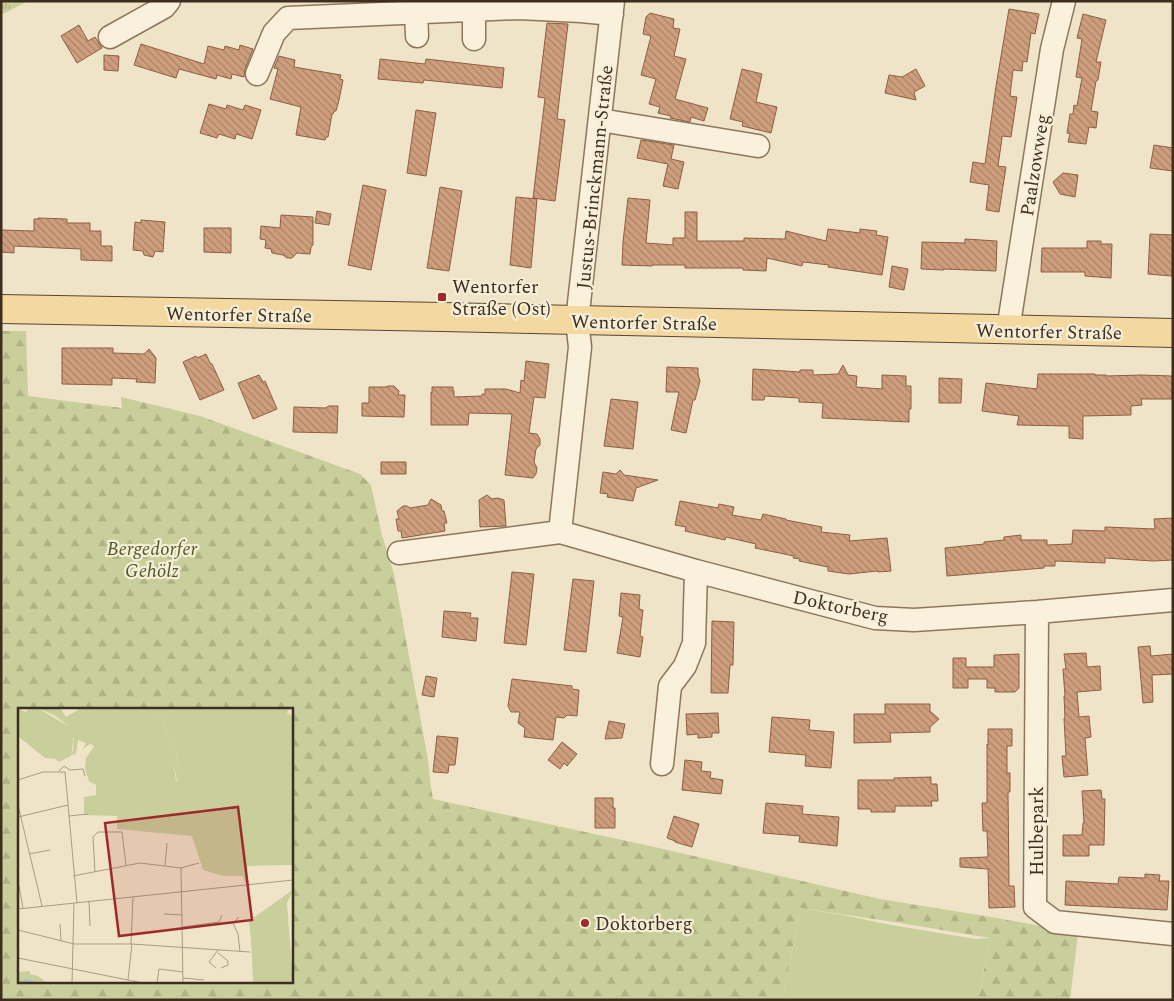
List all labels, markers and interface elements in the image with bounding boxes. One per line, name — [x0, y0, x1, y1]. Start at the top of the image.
street label: Justus-Brinckmann-Straße — [569, 64, 622, 291]
street label: Paalzowweg — [1013, 112, 1058, 218]
place label: Wentorfer Straße (Ost) — [452, 273, 551, 324]
marker: Wentorfer Straße (Ost) — [436, 291, 448, 303]
street label: Wentorfer Straße — [166, 300, 312, 331]
street label: Wentorfer Straße — [571, 308, 717, 339]
street label: Wentorfer Straße — [976, 317, 1122, 348]
park label: Bergedorfer Gehölz — [107, 535, 198, 586]
street label: Doktorberg — [790, 583, 891, 632]
inset map — [18, 708, 292, 984]
street label: Hulbepark — [1023, 786, 1052, 876]
place label: Doktorberg — [595, 910, 693, 939]
marker: Doktorberg — [579, 917, 591, 929]

